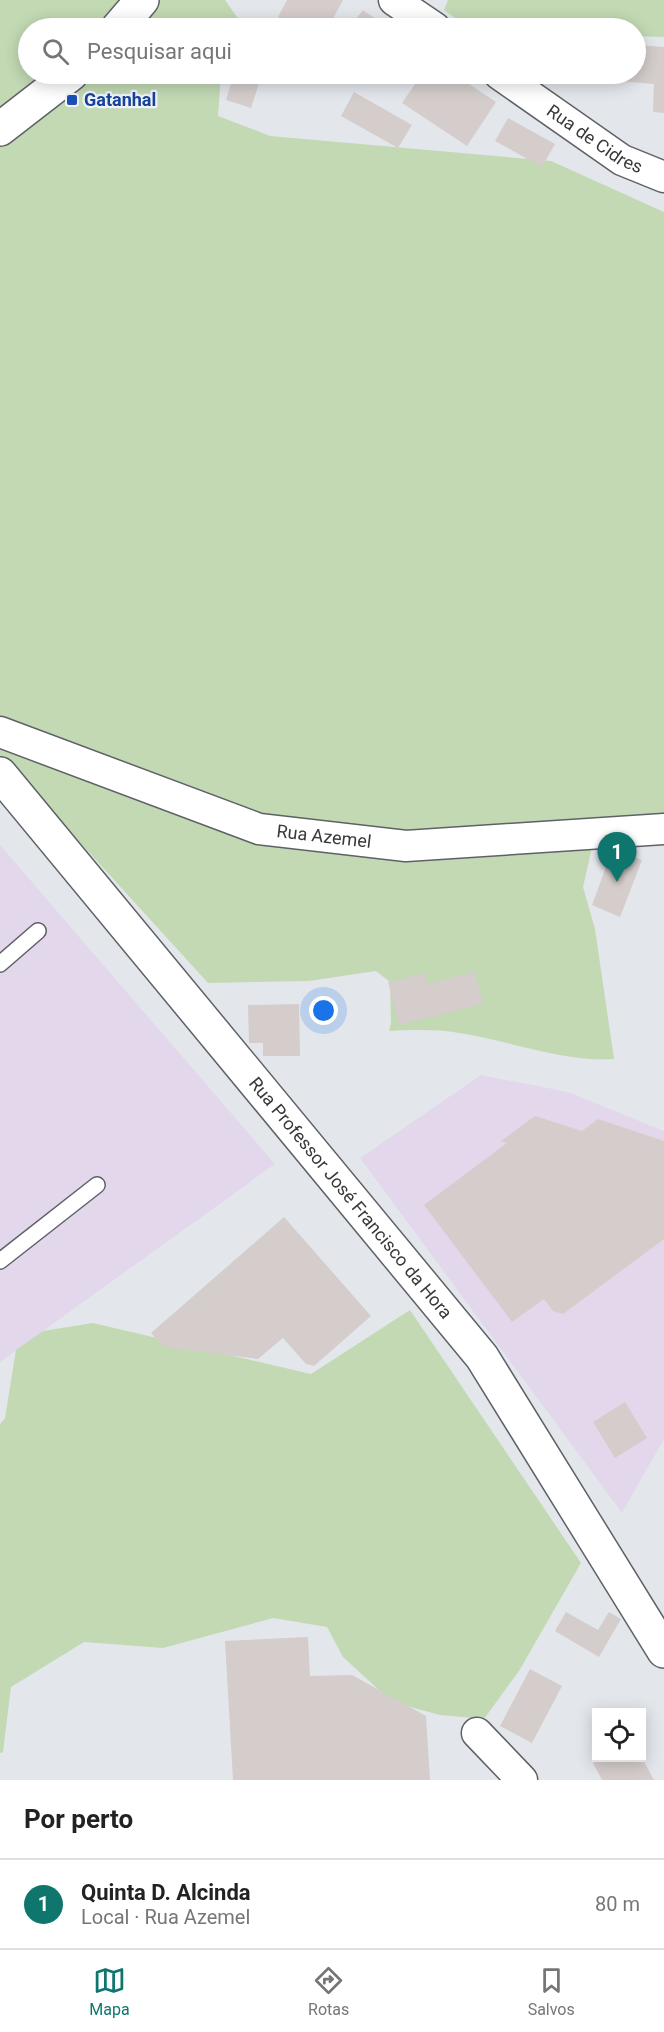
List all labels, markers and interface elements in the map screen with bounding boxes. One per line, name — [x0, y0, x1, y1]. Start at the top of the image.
search box — [18, 18, 646, 84]
icon: search — [39, 35, 72, 68]
text: Pesquisar aqui — [87, 39, 232, 64]
place label: Gatanhal — [84, 89, 156, 110]
marker: Gatanhal — [65, 93, 79, 107]
street label: Rua de Cidres — [543, 100, 646, 177]
street label: Rua Azemel — [276, 820, 373, 852]
pin: 1 — [598, 832, 636, 882]
your location — [309, 996, 338, 1025]
street label: Rua Professor José Francisco da Hora — [245, 1073, 457, 1323]
map controls — [592, 1708, 646, 1762]
button: locate — [592, 1708, 646, 1762]
text: Por perto — [24, 1804, 133, 1834]
text: Quinta D. Alcinda — [81, 1880, 251, 1905]
text: 1 — [38, 1892, 49, 1916]
text: 80 m — [595, 1892, 640, 1916]
text: Local · Rua Azemel — [81, 1905, 250, 1929]
tab: Mapa — [89, 1964, 130, 2019]
tab: Rotas — [308, 1964, 349, 2019]
tab: Salvos — [528, 1964, 575, 2019]

